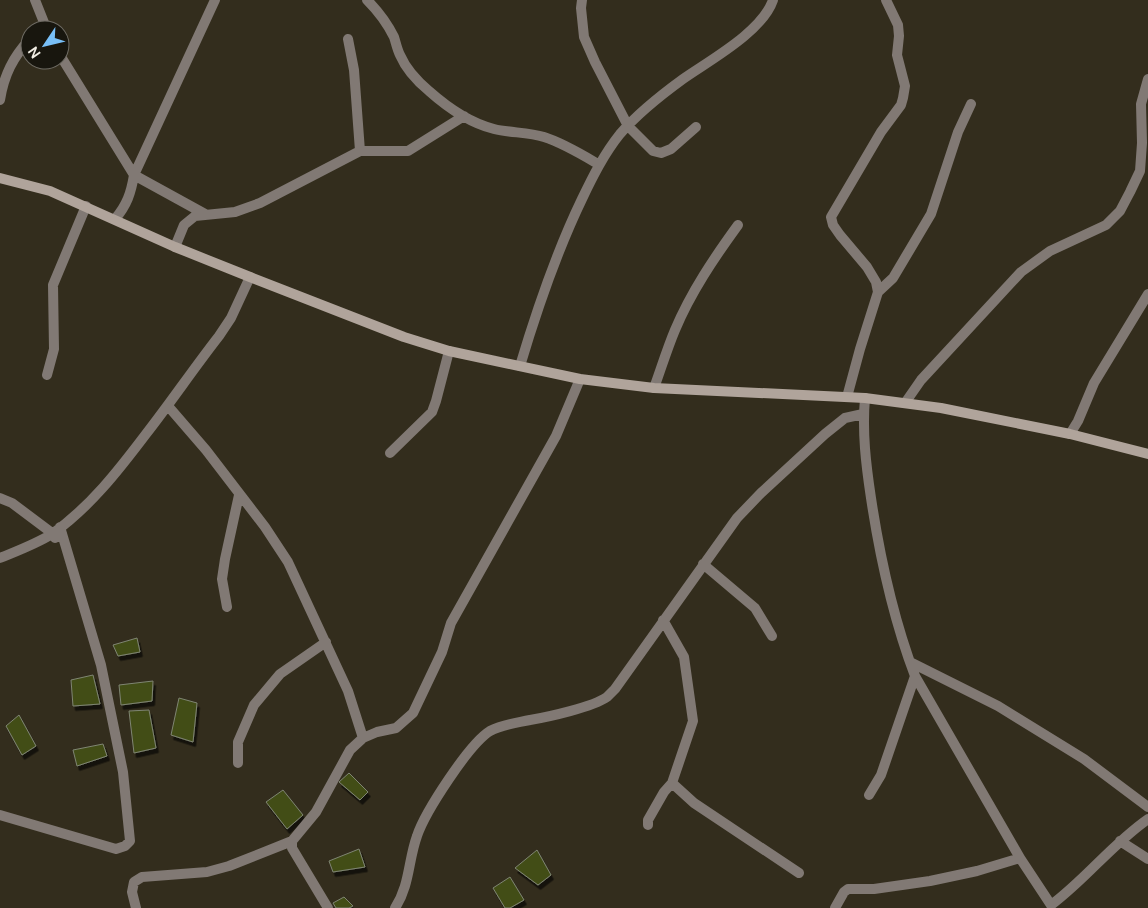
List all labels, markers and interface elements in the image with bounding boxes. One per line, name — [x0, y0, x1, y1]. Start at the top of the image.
north arrow — [20, 20, 70, 70]
text: N — [23, 43, 45, 62]

